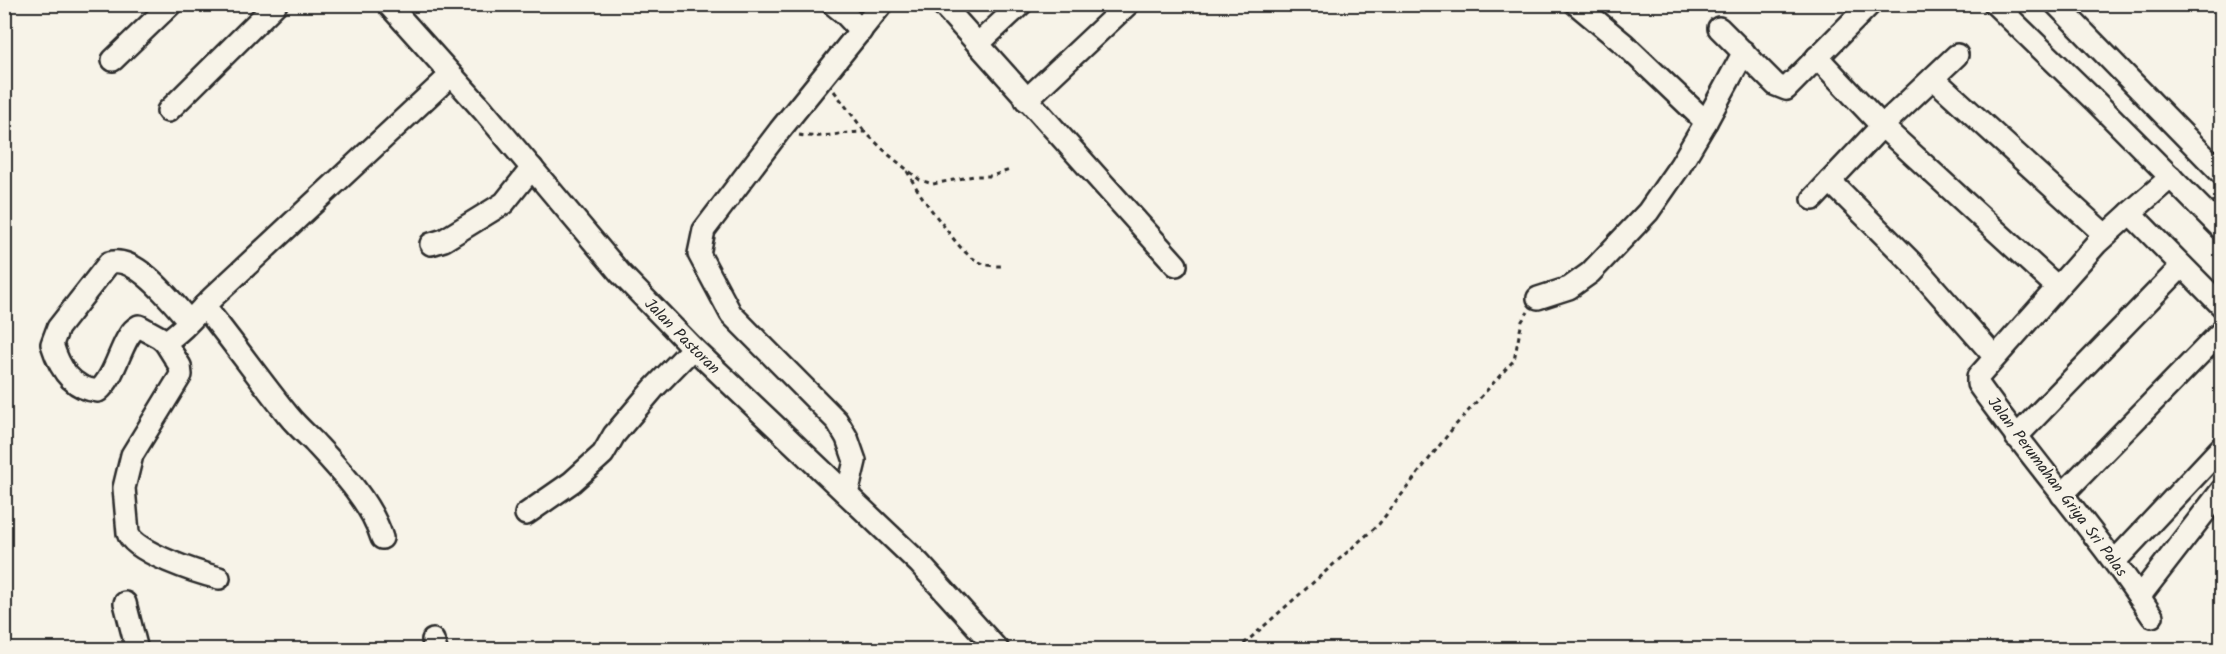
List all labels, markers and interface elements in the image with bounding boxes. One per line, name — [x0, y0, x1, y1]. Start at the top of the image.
street label: Jalan Pastoran — [638, 292, 726, 380]
street label: Jalan Perumahan Griya Sri Palas — [1981, 392, 2133, 583]

